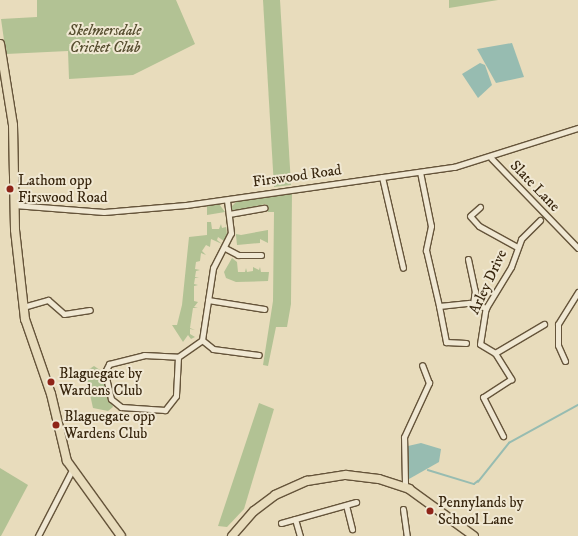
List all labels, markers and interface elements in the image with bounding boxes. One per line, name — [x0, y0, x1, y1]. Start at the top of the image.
park label: Skelmersdale Cricket Club — [69, 21, 141, 56]
street label: Slate Lane — [506, 157, 564, 215]
street label: Firswood Road — [251, 161, 343, 191]
place label: Lathom opp Firswood Road — [18, 171, 108, 206]
marker: Lathom opp Firswood Road — [5, 184, 15, 194]
street label: Arley Drive — [465, 247, 511, 317]
place label: Blaguegate by Wardens Club — [59, 364, 142, 399]
marker: Blaguegate by Wardens Club — [46, 377, 56, 387]
place label: Blaguegate opp Wardens Club — [64, 407, 155, 442]
marker: Blaguegate opp Wardens Club — [51, 420, 61, 430]
place label: Pennylands by School Lane — [438, 493, 524, 528]
marker: Pennylands by School Lane — [425, 506, 435, 516]

